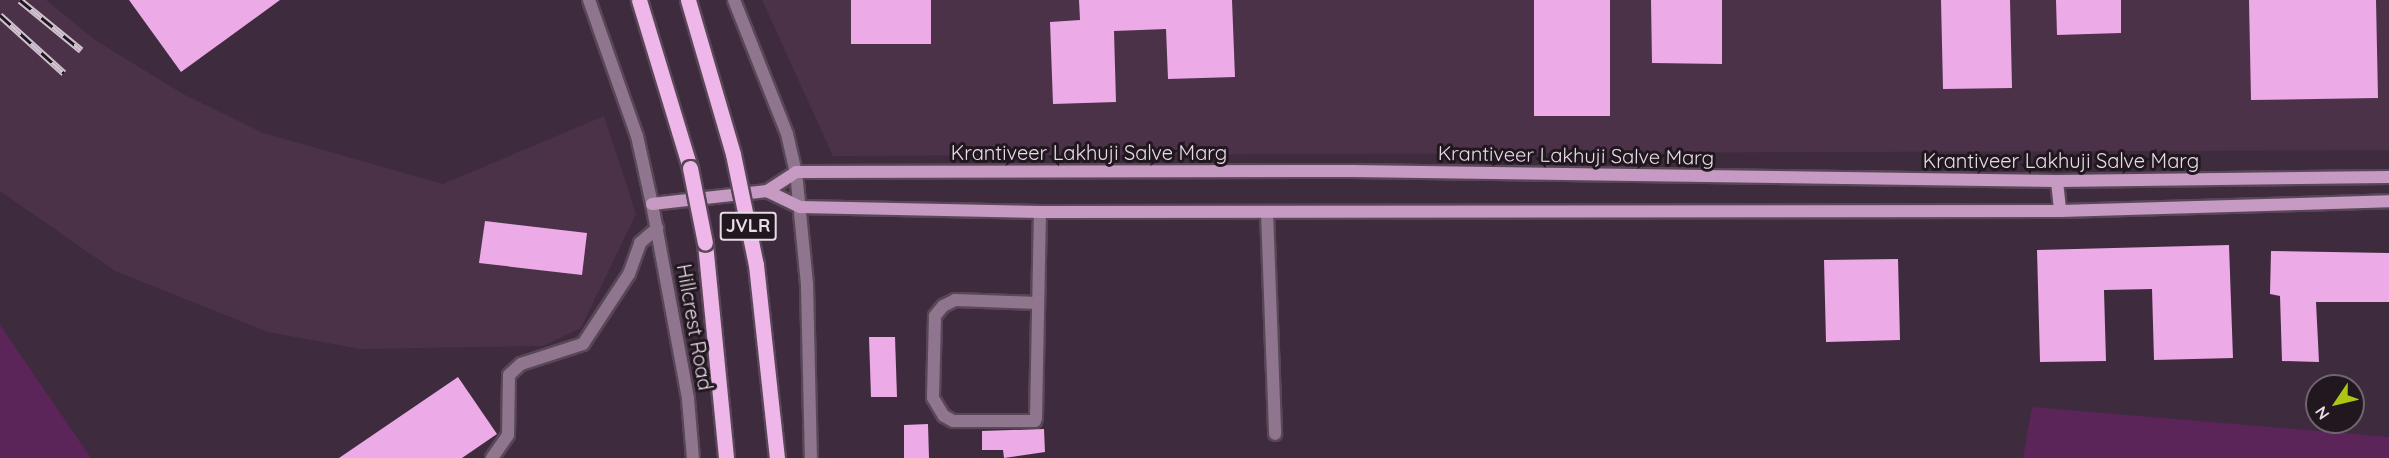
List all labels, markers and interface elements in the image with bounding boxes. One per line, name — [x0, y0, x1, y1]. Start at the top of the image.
street label: Krantiveer Lakhuji Salve Marg — [951, 140, 1227, 164]
street label: Krantiveer Lakhuji Salve Marg — [1438, 141, 1714, 169]
street label: Krantiveer Lakhuji Salve Marg — [1923, 148, 2199, 172]
road number: JVLR — [720, 211, 777, 241]
street label: Hillcrest Road — [672, 262, 718, 392]
north arrow — [2305, 374, 2365, 434]
text: N — [2310, 403, 2333, 424]

